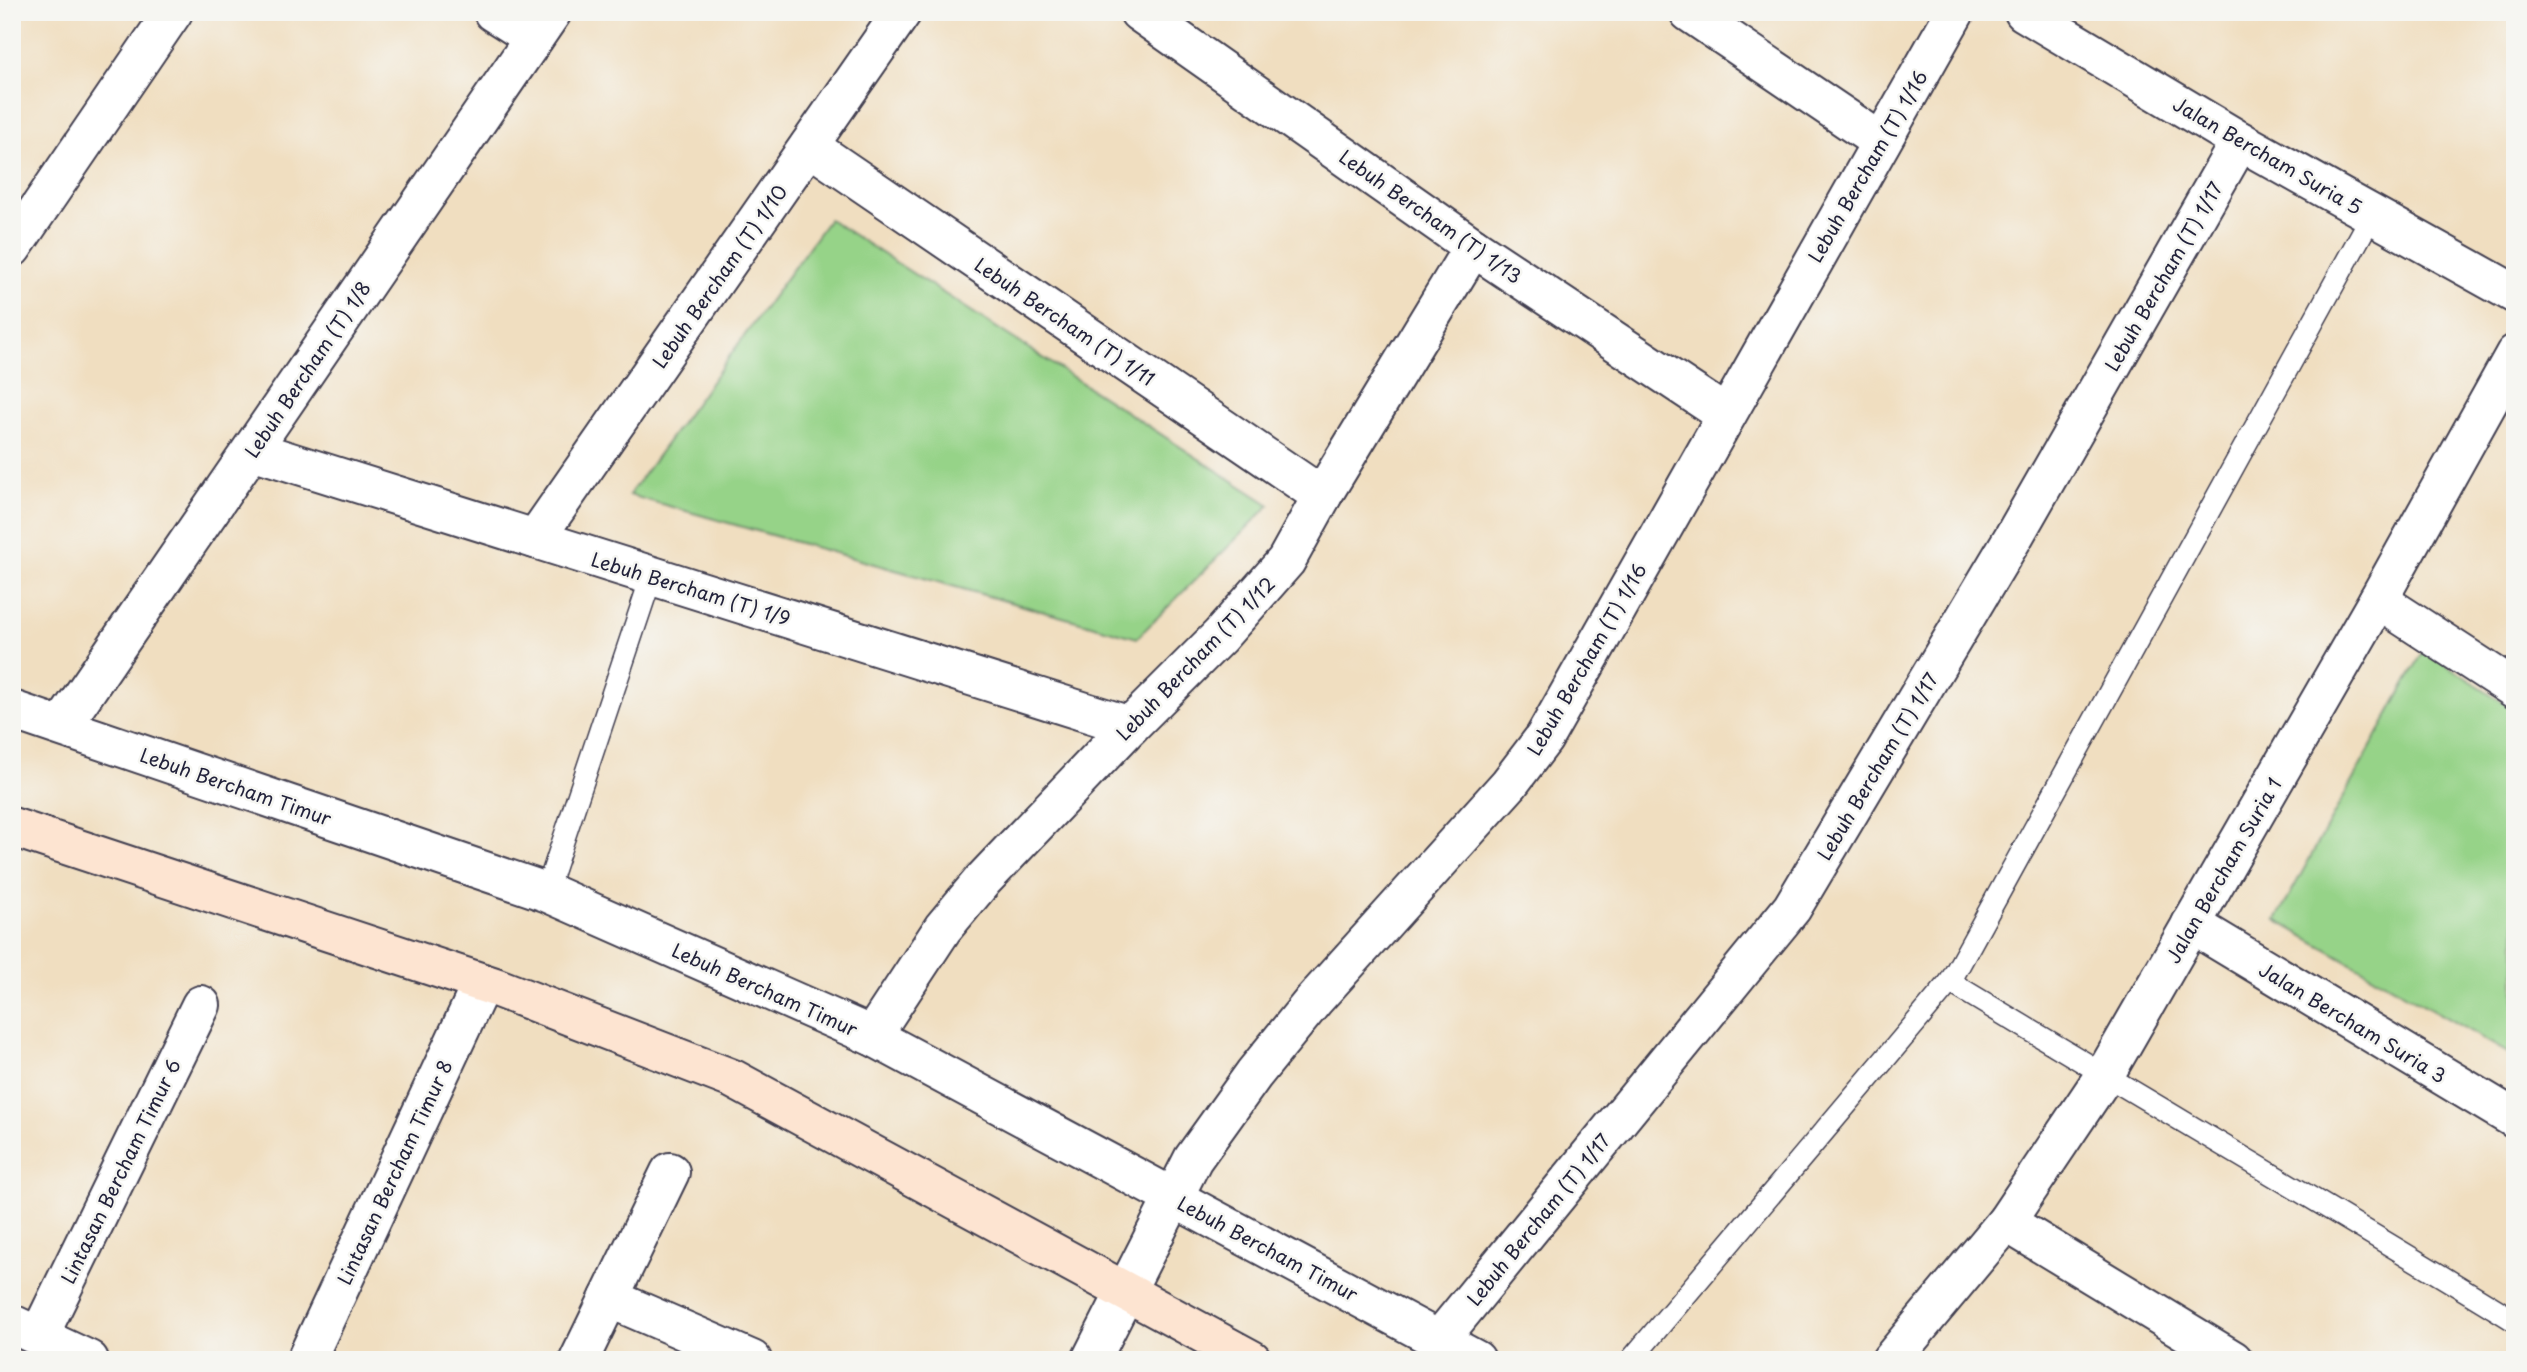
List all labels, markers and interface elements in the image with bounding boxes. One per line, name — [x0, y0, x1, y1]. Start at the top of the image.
street label: Lebuh Bercham (T) 1/16 — [1800, 65, 1934, 267]
street label: Jalan Bercham Suria 5 — [2168, 89, 2368, 221]
street label: Lebuh Bercham (T) 1/13 — [1334, 142, 1528, 290]
street label: Lebuh Bercham (T) 1/17 — [2097, 176, 2229, 376]
street label: Lebuh Bercham (T) 1/10 — [645, 179, 793, 373]
street label: Lebuh Bercham (T) 1/11 — [969, 250, 1161, 392]
street label: Lebuh Bercham (T) 1/8 — [237, 275, 377, 463]
street label: Lebuh Bercham (T) 1/9 — [588, 544, 794, 632]
street label: Lebuh Bercham (T) 1/16 — [1519, 558, 1653, 760]
street label: Lebuh Bercham (T) 1/12 — [1109, 570, 1281, 746]
street label: Lebuh Bercham (T) 1/17 — [1810, 667, 1944, 865]
street label: Lebuh Bercham Timur — [137, 740, 336, 832]
street label: Jalan Bercham Suria 1 — [2158, 772, 2288, 968]
street label: Lebuh Bercham Timur — [668, 935, 862, 1043]
street label: Jalan Bercham Suria 3 — [2254, 955, 2452, 1089]
street label: Lintasan Bercham Timur 6 — [53, 1054, 187, 1288]
street label: Lintasan Bercham Timur 8 — [329, 1055, 459, 1289]
street label: Lebuh Bercham (T) 1/17 — [1460, 1127, 1616, 1311]
street label: Lebuh Bercham Timur — [1173, 1189, 1363, 1308]

